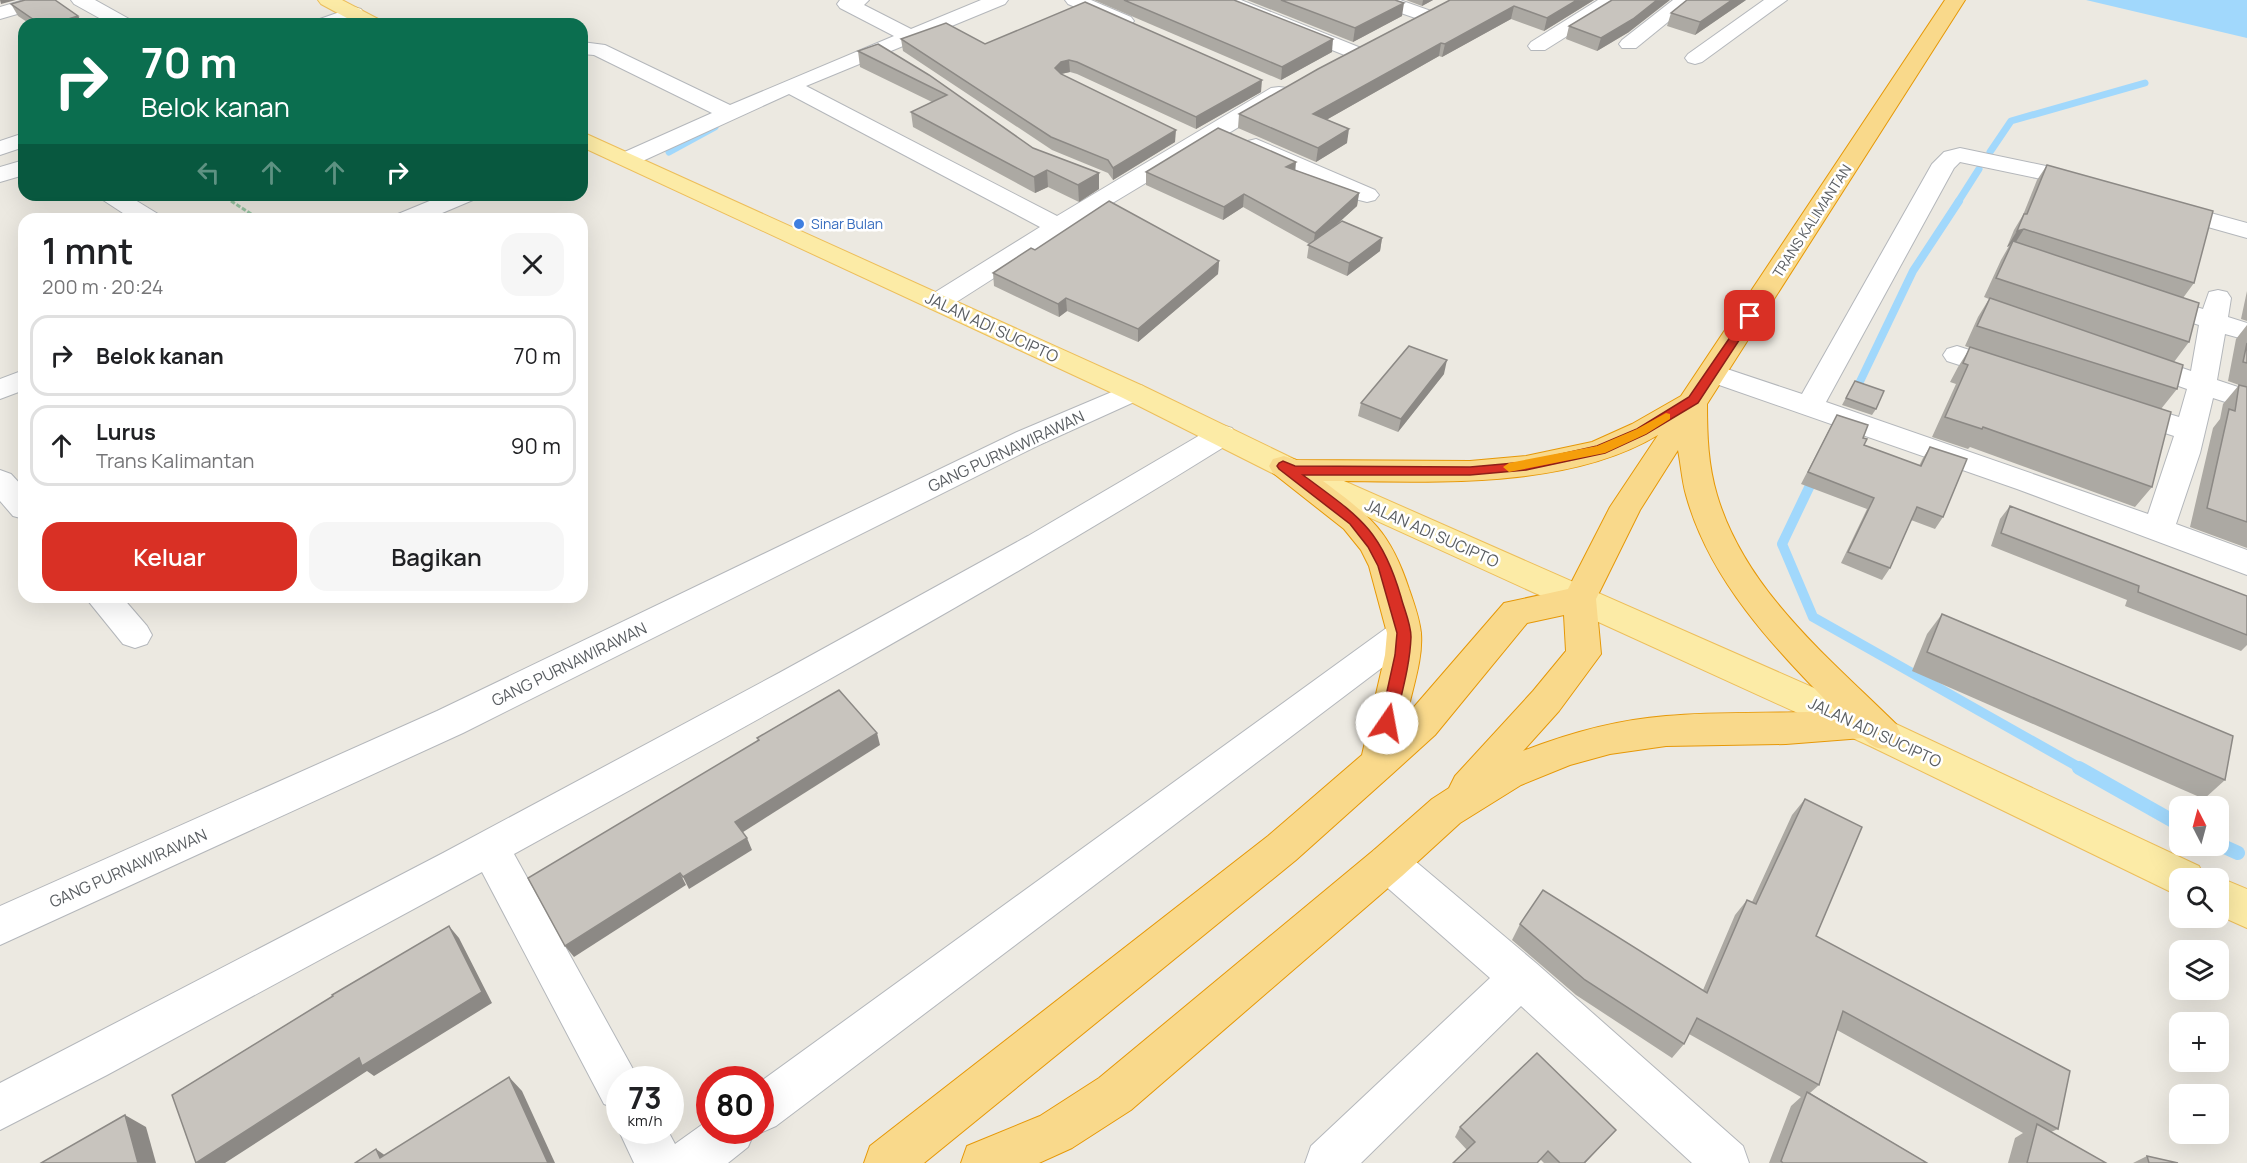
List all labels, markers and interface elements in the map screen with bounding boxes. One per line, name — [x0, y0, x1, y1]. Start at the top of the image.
text: 70 m — [141, 33, 237, 91]
icon: right — [42, 42, 120, 120]
text: Belok kanan — [141, 88, 290, 125]
icon: left — [192, 156, 225, 189]
icon: ahead — [255, 156, 288, 189]
icon: ahead — [318, 156, 351, 189]
icon: right — [381, 156, 414, 189]
street label: TRANS KALIMANTAN — [1768, 160, 1855, 281]
place label: Sinar Bulan — [811, 214, 883, 233]
marker: Sinar Bulan — [792, 217, 806, 231]
text: 1 mnt — [42, 226, 134, 275]
button: close — [501, 233, 564, 296]
text: 200 m · 20:24 — [42, 273, 164, 300]
street label: JALAN ADI SUCIPTO — [922, 286, 1063, 368]
pin — [1724, 290, 1775, 341]
icon: arrive — [1733, 299, 1766, 332]
icon: right — [45, 339, 78, 372]
text: Belok kanan — [96, 341, 224, 371]
text: 70 m — [513, 341, 561, 371]
street label: GANG PURNAWIRAWAN — [924, 405, 1088, 497]
text: Lurus — [96, 417, 156, 447]
icon: ahead — [45, 429, 78, 462]
text: 90 m — [511, 431, 561, 461]
text: Trans Kalimantan — [96, 447, 255, 474]
street label: JALAN ADI SUCIPTO — [1361, 494, 1503, 573]
button: Keluar — [42, 522, 297, 591]
button: Bagikan — [309, 522, 564, 591]
street label: GANG PURNAWIRAWAN — [488, 617, 650, 711]
position arrow — [1355, 691, 1419, 755]
street label: JALAN ADI SUCIPTO — [1805, 691, 1946, 773]
north arrow — [2169, 796, 2229, 856]
map controls — [2169, 796, 2229, 1144]
street label: GANG PURNAWIRAWAN — [46, 823, 210, 913]
button: search — [2169, 868, 2229, 928]
button: layers — [2169, 940, 2229, 1000]
button: + — [2169, 1012, 2229, 1072]
speed limit sign: 80 — [696, 1066, 774, 1144]
text: 73 — [628, 1077, 662, 1118]
button: − — [2169, 1084, 2229, 1144]
text: km/h — [628, 1110, 662, 1131]

